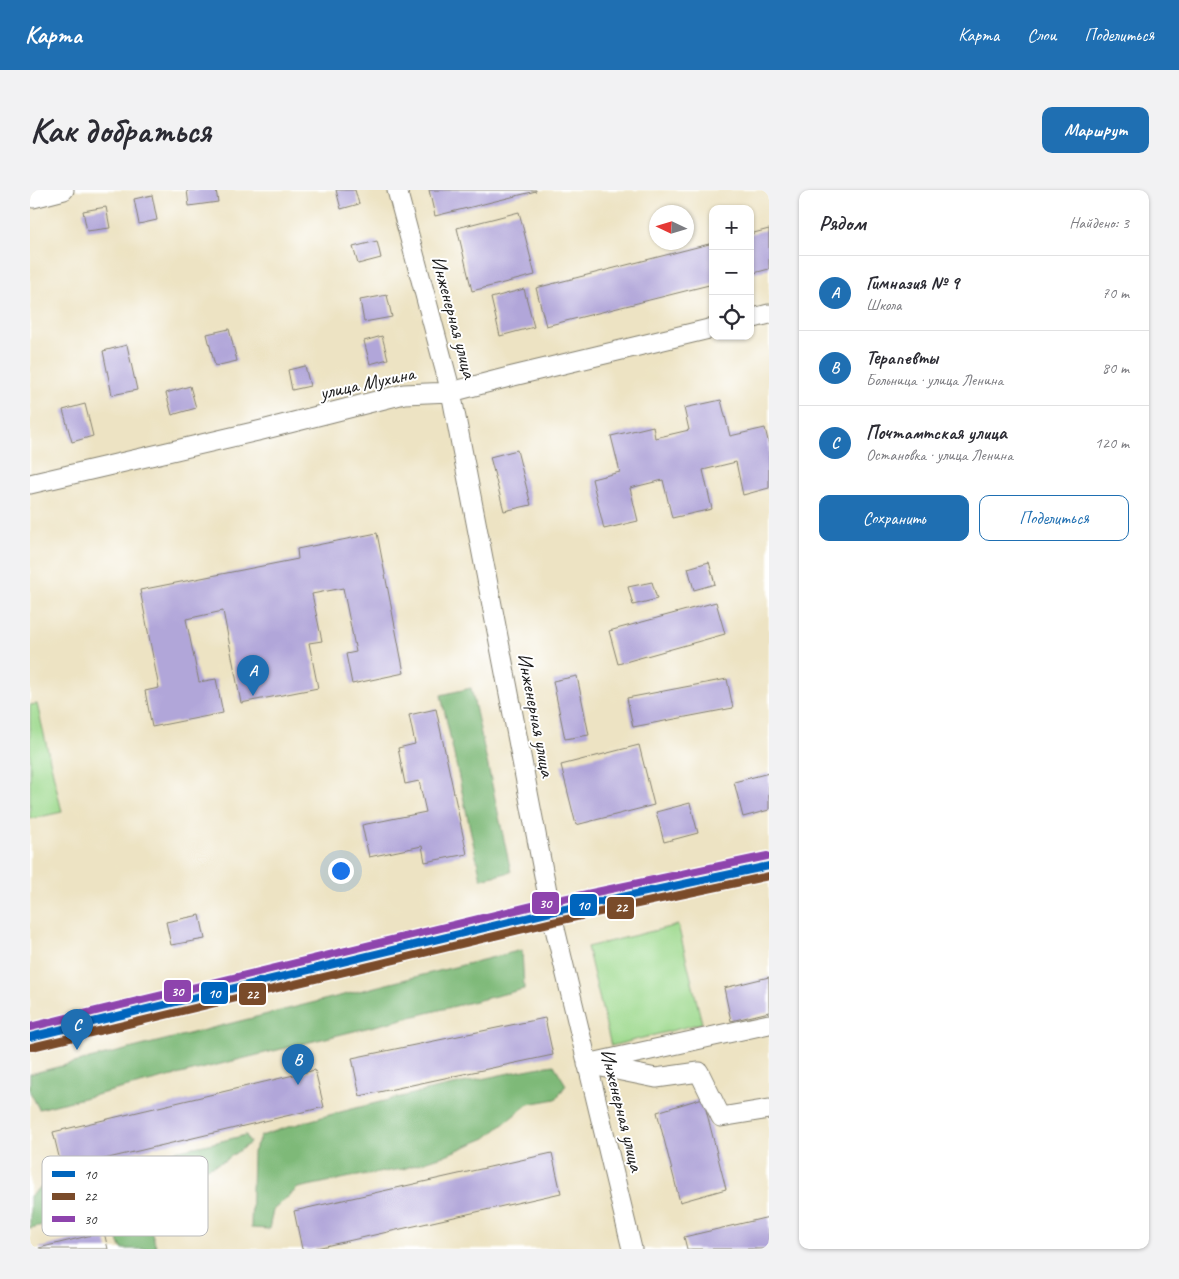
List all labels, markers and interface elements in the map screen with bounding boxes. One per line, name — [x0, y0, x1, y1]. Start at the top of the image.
text: Карта — [25, 20, 82, 50]
text: Карта — [958, 24, 999, 46]
text: Слои — [1027, 24, 1056, 46]
text: Поделиться — [1084, 24, 1154, 46]
button: Маршрут — [1042, 107, 1149, 153]
text: Как добраться — [30, 108, 211, 153]
north arrow — [649, 205, 694, 250]
map controls — [709, 205, 754, 340]
button: + — [709, 205, 754, 250]
text: Рядом — [819, 210, 866, 236]
text: Найдено: 3 — [1069, 213, 1129, 233]
button: − — [709, 250, 754, 295]
street label: Инженерная улица — [426, 253, 483, 382]
text: Гимназия № 9 — [866, 271, 959, 295]
text: A — [831, 283, 839, 303]
text: 70 m — [1102, 283, 1129, 303]
button: locate — [709, 295, 754, 340]
text: Школа — [866, 295, 901, 315]
text: Терапевты — [866, 346, 938, 370]
text: B — [831, 358, 839, 378]
text: 80 m — [1102, 358, 1129, 378]
street label: улица Мухина — [316, 360, 419, 405]
text: Больница · улица Ленина — [866, 370, 1003, 390]
text: Почтамтская улица — [866, 421, 1007, 445]
text: C — [831, 433, 839, 453]
text: 120 m — [1095, 433, 1129, 453]
text: Остановка · улица Ленина — [866, 445, 1013, 465]
button: Сохранить — [819, 495, 969, 541]
button: Поделиться — [979, 495, 1129, 541]
street label: Инженерная улица — [512, 651, 560, 780]
pin: A — [237, 655, 269, 696]
your location — [328, 858, 354, 884]
line badge: 30 — [531, 891, 560, 915]
line badge: 10 — [569, 893, 598, 917]
text: 30 — [539, 895, 553, 912]
line badge: 22 — [606, 896, 635, 920]
text: 10 — [577, 897, 591, 914]
text: 22 — [615, 899, 629, 916]
line badge: 30 — [163, 979, 192, 1003]
line badge: 10 — [200, 981, 229, 1005]
line badge: 22 — [238, 982, 267, 1006]
text: 30 — [171, 983, 185, 1000]
text: 10 — [208, 985, 222, 1002]
text: 22 — [246, 986, 260, 1003]
pin: C — [61, 1009, 93, 1050]
pin: B — [282, 1044, 314, 1085]
street label: Инженерная улица — [595, 1046, 650, 1175]
legend — [42, 1156, 208, 1236]
text: 10 — [84, 1166, 98, 1183]
text: 22 — [84, 1188, 98, 1205]
text: 30 — [84, 1211, 98, 1228]

